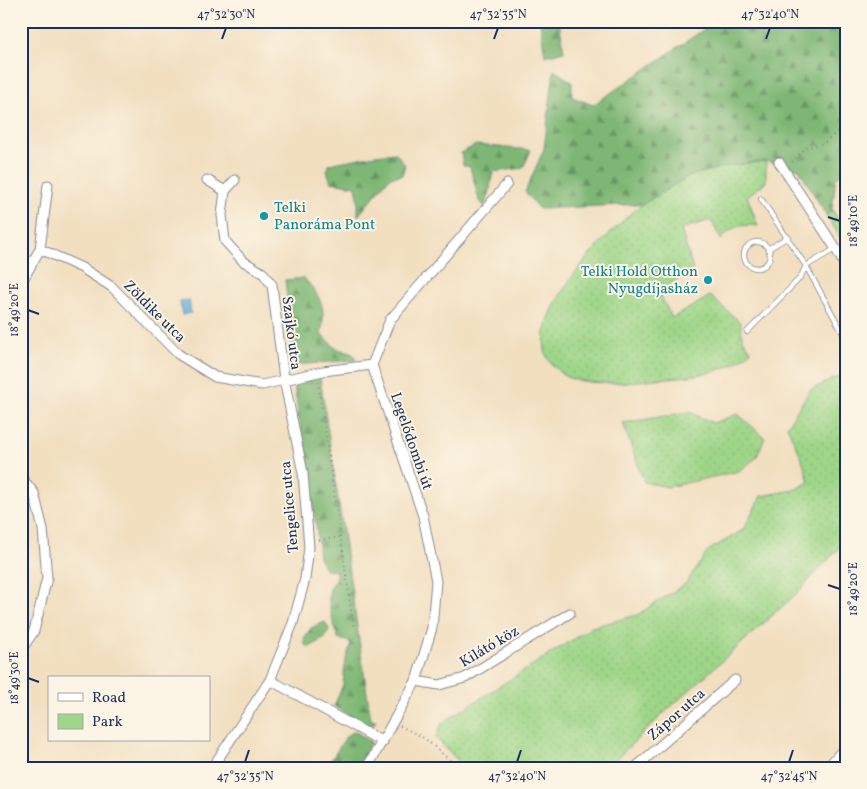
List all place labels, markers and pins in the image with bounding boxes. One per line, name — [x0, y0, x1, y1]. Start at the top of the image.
place label: Telki Panoráma Pont — [274, 198, 375, 236]
marker: Telki Panoráma Pont — [258, 210, 270, 222]
place label: Telki Hold Otthon Nyugdíjasház — [581, 262, 698, 300]
marker: Telki Hold Otthon Nyugdíjasház — [702, 274, 714, 286]

